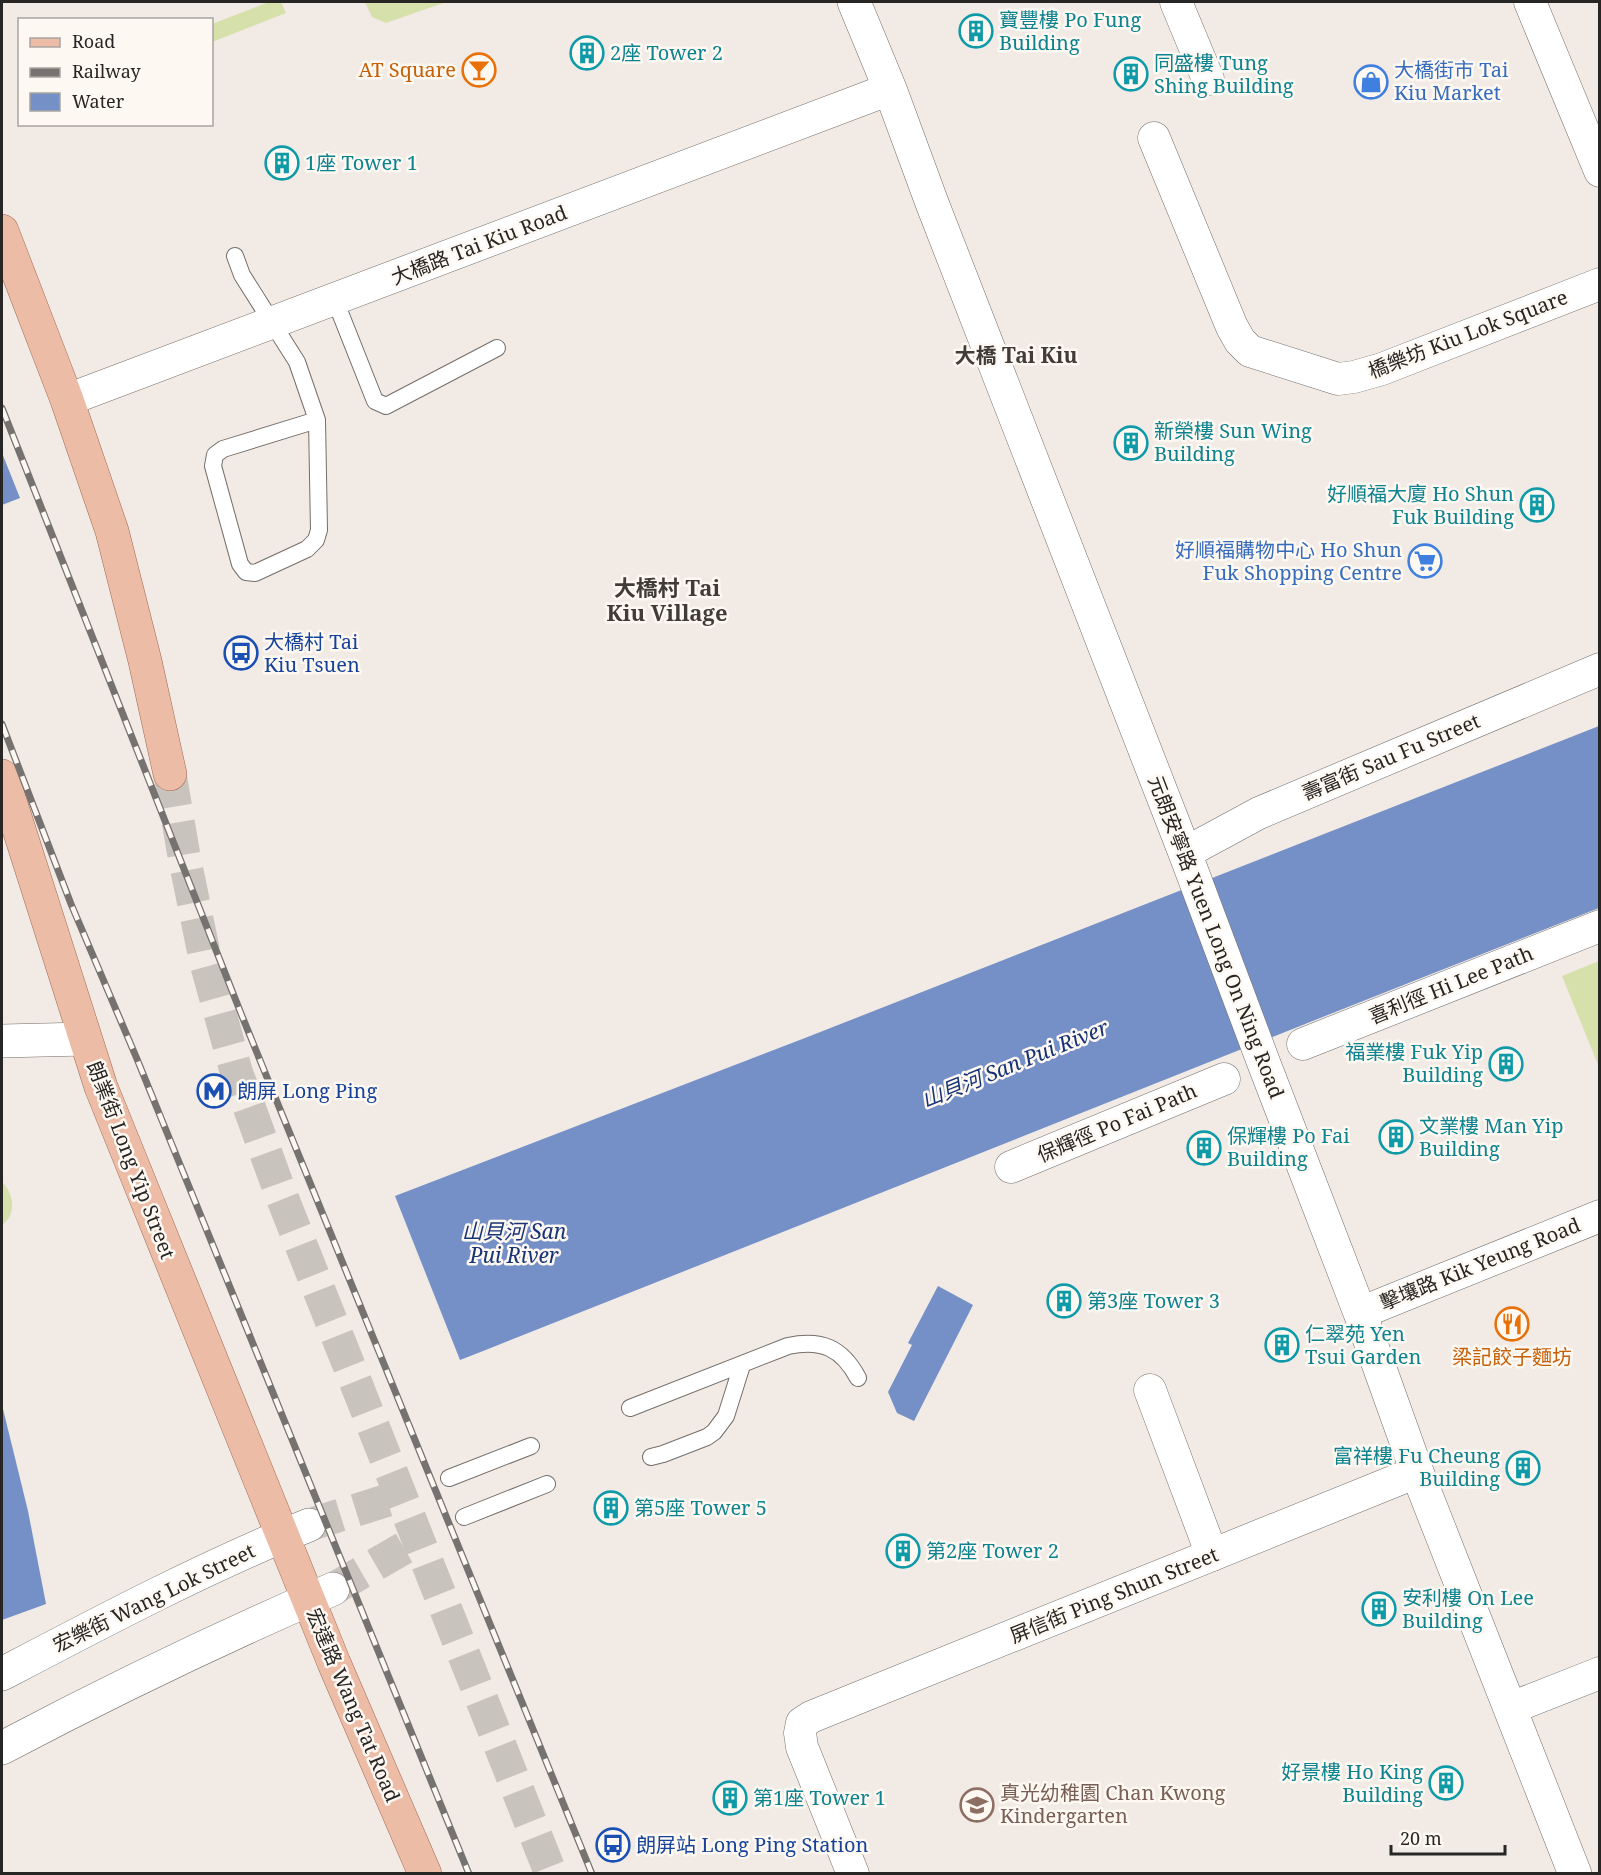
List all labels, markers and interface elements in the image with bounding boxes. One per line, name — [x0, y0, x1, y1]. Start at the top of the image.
place label: 寶豐樓 Po Fung Building — [999, 6, 1141, 56]
building icon: 寶豐樓 Po Fung Building — [958, 13, 994, 49]
legend — [18, 18, 213, 126]
text: Road — [72, 29, 115, 53]
building icon: 2座 Tower 2 — [569, 35, 605, 71]
place label: 2座 Tower 2 — [610, 39, 723, 66]
place label: 同盛樓 Tung Shing Building — [1154, 49, 1294, 99]
bar icon: AT Square — [461, 52, 497, 88]
place label: AT Square — [358, 56, 456, 83]
building icon: 同盛樓 Tung Shing Building — [1113, 56, 1149, 92]
place label: 大橋街市 Tai Kiu Market — [1394, 56, 1509, 106]
text: Railway — [72, 59, 142, 83]
shop icon: 大橋街市 Tai Kiu Market — [1353, 64, 1389, 100]
text: Water — [72, 89, 125, 113]
building icon: 1座 Tower 1 — [264, 145, 300, 181]
place label: 1座 Tower 1 — [305, 149, 418, 176]
street label: 大橋路 Tai Kiu Road — [387, 199, 571, 291]
street label: 橋樂坊 Kiu Lok Square — [1364, 283, 1571, 384]
district label: 大橋 Tai Kiu — [955, 341, 1077, 369]
place label: 新榮樓 Sun Wing Building — [1154, 417, 1312, 467]
building icon: 新榮樓 Sun Wing Building — [1113, 425, 1149, 461]
place label: 好順福大廈 Ho Shun Fuk Building — [1327, 480, 1514, 530]
building icon: 好順福大廈 Ho Shun Fuk Building — [1519, 487, 1555, 523]
place label: 好順福購物中心 Ho Shun Fuk Shopping Centre — [1175, 536, 1402, 586]
supermarket icon: 好順福購物中心 Ho Shun Fuk Shopping Centre — [1407, 543, 1443, 579]
district label: 大橋村 Tai Kiu Village — [607, 572, 727, 627]
place label: 大橋村 Tai Kiu Tsuen — [264, 628, 360, 678]
bus stop icon: 大橋村 Tai Kiu Tsuen — [223, 635, 259, 671]
street label: 壽富街 Sau Fu Street — [1298, 707, 1484, 806]
street label: 元朗安寧路 Yuen Long On Ning Road — [1142, 772, 1291, 1102]
street label: 喜利徑 Hi Lee Path — [1365, 939, 1537, 1030]
water label: 山貝河 San Pui River — [917, 1013, 1112, 1113]
place label: 福業樓 Fuk Yip Building — [1345, 1038, 1483, 1088]
building icon: 福業樓 Fuk Yip Building — [1488, 1046, 1524, 1082]
street label: 朗業街 Long Yip Street — [81, 1057, 182, 1263]
metro station icon: 朗屏 Long Ping — [196, 1073, 232, 1109]
place label: 朗屏 Long Ping — [237, 1077, 377, 1104]
street label: 保輝徑 Po Fai Path — [1033, 1077, 1201, 1168]
place label: 文業樓 Man Yip Building — [1419, 1112, 1564, 1162]
building icon: 文業樓 Man Yip Building — [1378, 1119, 1414, 1155]
place label: 保輝樓 Po Fai Building — [1227, 1122, 1350, 1172]
building icon: 保輝樓 Po Fai Building — [1186, 1130, 1222, 1166]
street label: 擊壤路 Kik Yeung Road — [1376, 1211, 1584, 1316]
water label: 山貝河 San Pui River — [462, 1217, 567, 1269]
building icon: 第3座 Tower 3 — [1046, 1283, 1082, 1319]
place label: 第3座 Tower 3 — [1087, 1287, 1220, 1314]
restaurant icon: 梁記餃子麵坊 — [1494, 1306, 1530, 1342]
place label: 仁翠苑 Yen Tsui Garden — [1305, 1320, 1421, 1370]
building icon: 仁翠苑 Yen Tsui Garden — [1264, 1327, 1300, 1363]
place label: 梁記餃子麵坊 — [1452, 1343, 1572, 1370]
place label: 富祥樓 Fu Cheung Building — [1333, 1442, 1500, 1492]
building icon: 富祥樓 Fu Cheung Building — [1505, 1450, 1541, 1486]
building icon: 第5座 Tower 5 — [593, 1490, 629, 1526]
place label: 第5座 Tower 5 — [634, 1494, 767, 1521]
building icon: 第2座 Tower 2 — [885, 1533, 921, 1569]
street label: 宏樂街 Wang Lok Street — [48, 1537, 259, 1658]
place label: 第2座 Tower 2 — [926, 1537, 1059, 1564]
street label: 屏信街 Ping Shun Street — [1006, 1540, 1222, 1649]
place label: 安利樓 On Lee Building — [1402, 1584, 1534, 1634]
building icon: 安利樓 On Lee Building — [1361, 1591, 1397, 1627]
street label: 宏達路 Wang Tat Road — [300, 1604, 407, 1806]
place label: 好景樓 Ho King Building — [1281, 1758, 1423, 1808]
building icon: 好景樓 Ho King Building — [1428, 1765, 1464, 1801]
place label: 真光幼稚園 Chan Kwong Kindergarten — [1000, 1779, 1226, 1829]
building icon: 第1座 Tower 1 — [712, 1780, 748, 1816]
place label: 第1座 Tower 1 — [753, 1784, 886, 1811]
school or university icon: 真光幼稚園 Chan Kwong Kindergarten — [959, 1787, 995, 1823]
scale bar — [1391, 1818, 1505, 1856]
text: 20 m — [1400, 1826, 1442, 1850]
bus stop icon: 朗屏站 Long Ping Station — [595, 1827, 631, 1863]
place label: 朗屏站 Long Ping Station — [636, 1831, 869, 1858]

